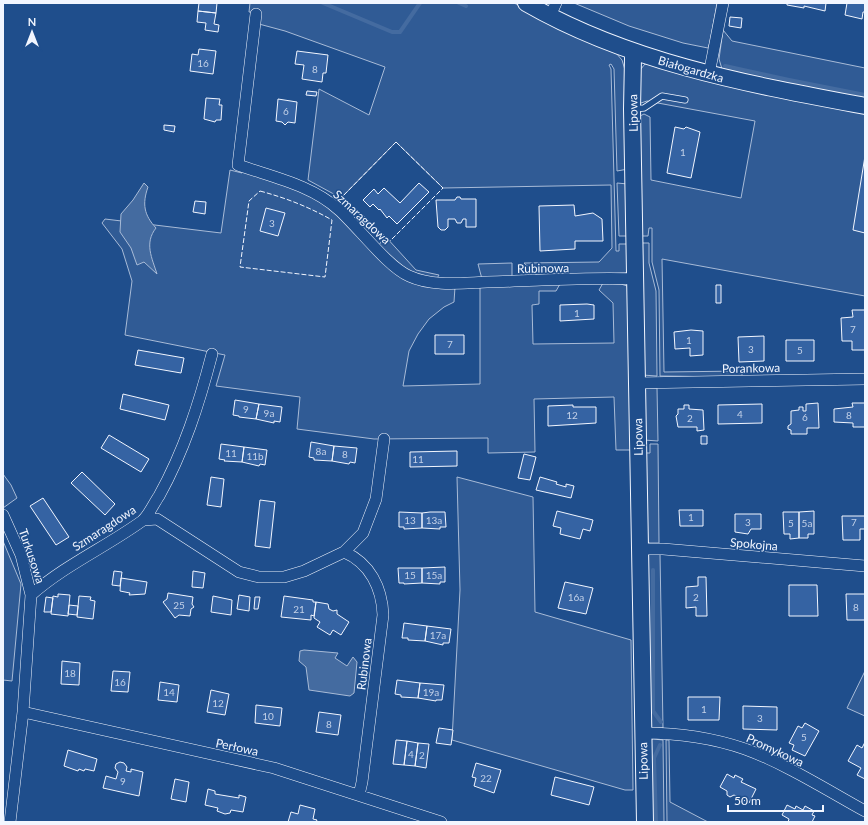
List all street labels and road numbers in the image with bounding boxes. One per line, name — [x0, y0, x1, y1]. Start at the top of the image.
street label: Białogardzka — [656, 52, 726, 86]
street label: Lipowa — [625, 94, 641, 132]
street label: Szmaragdowa — [330, 187, 394, 247]
street label: Rubinowa — [517, 260, 569, 276]
street label: Porankowa — [722, 360, 780, 376]
street label: Lipowa — [630, 418, 646, 456]
street label: Szmaragdowa — [69, 502, 139, 554]
street label: Turkusowa — [16, 527, 48, 585]
street label: Spokojna — [729, 534, 779, 554]
street label: Rubinowa — [353, 637, 375, 691]
street label: Promykowa — [744, 730, 806, 770]
street label: Perłowa — [214, 735, 260, 759]
street label: Lipowa — [635, 742, 651, 780]

